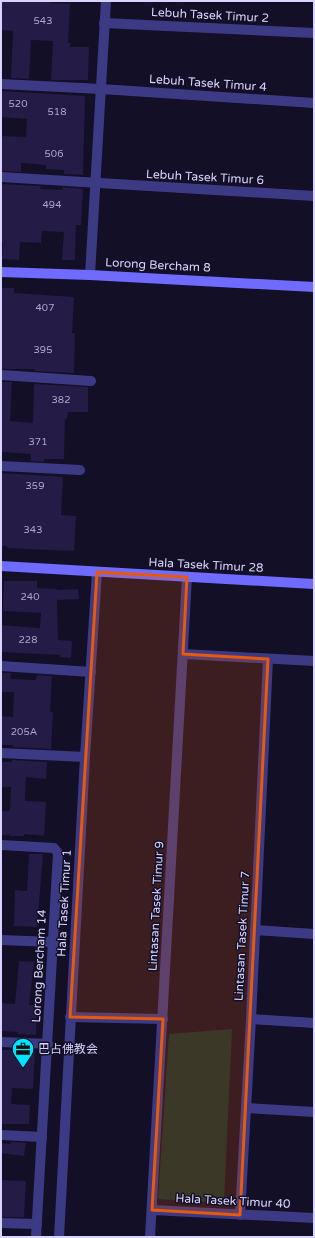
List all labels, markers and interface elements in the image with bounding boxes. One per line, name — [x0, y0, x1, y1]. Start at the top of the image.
street label: Lebuh Tasek Timur 2 — [151, 5, 269, 25]
house number: 543 — [34, 15, 52, 27]
street label: Lebuh Tasek Timur 4 — [149, 72, 268, 94]
house number: 520 — [9, 98, 27, 110]
house number: 518 — [48, 106, 66, 118]
house number: 506 — [45, 148, 63, 160]
street label: Lebuh Tasek Timur 6 — [146, 167, 264, 187]
house number: 494 — [43, 199, 61, 211]
street label: Lorong Bercham 8 — [105, 255, 211, 275]
house number: 407 — [36, 302, 54, 314]
house number: 395 — [34, 344, 52, 356]
house number: 382 — [52, 394, 70, 406]
house number: 371 — [29, 436, 47, 448]
house number: 359 — [26, 480, 44, 492]
house number: 343 — [24, 524, 42, 536]
street label: Hala Tasek Timur 28 — [148, 555, 264, 575]
house number: 240 — [21, 591, 39, 603]
house number: 228 — [19, 634, 37, 646]
house number: 205A — [11, 726, 37, 738]
street label: Lintasan Tasek Timur 9 — [146, 841, 166, 971]
street label: Hala Tasek Timur 1 — [54, 849, 74, 957]
street label: Lintasan Tasek Timur 7 — [232, 871, 252, 1001]
street label: Lorong Bercham 14 — [29, 909, 49, 1023]
office icon: 巴占佛教会 — [10, 1036, 36, 1069]
place label: 巴占佛教会 — [38, 1042, 98, 1056]
street label: Hala Tasek Timur 40 — [175, 1191, 291, 1211]

